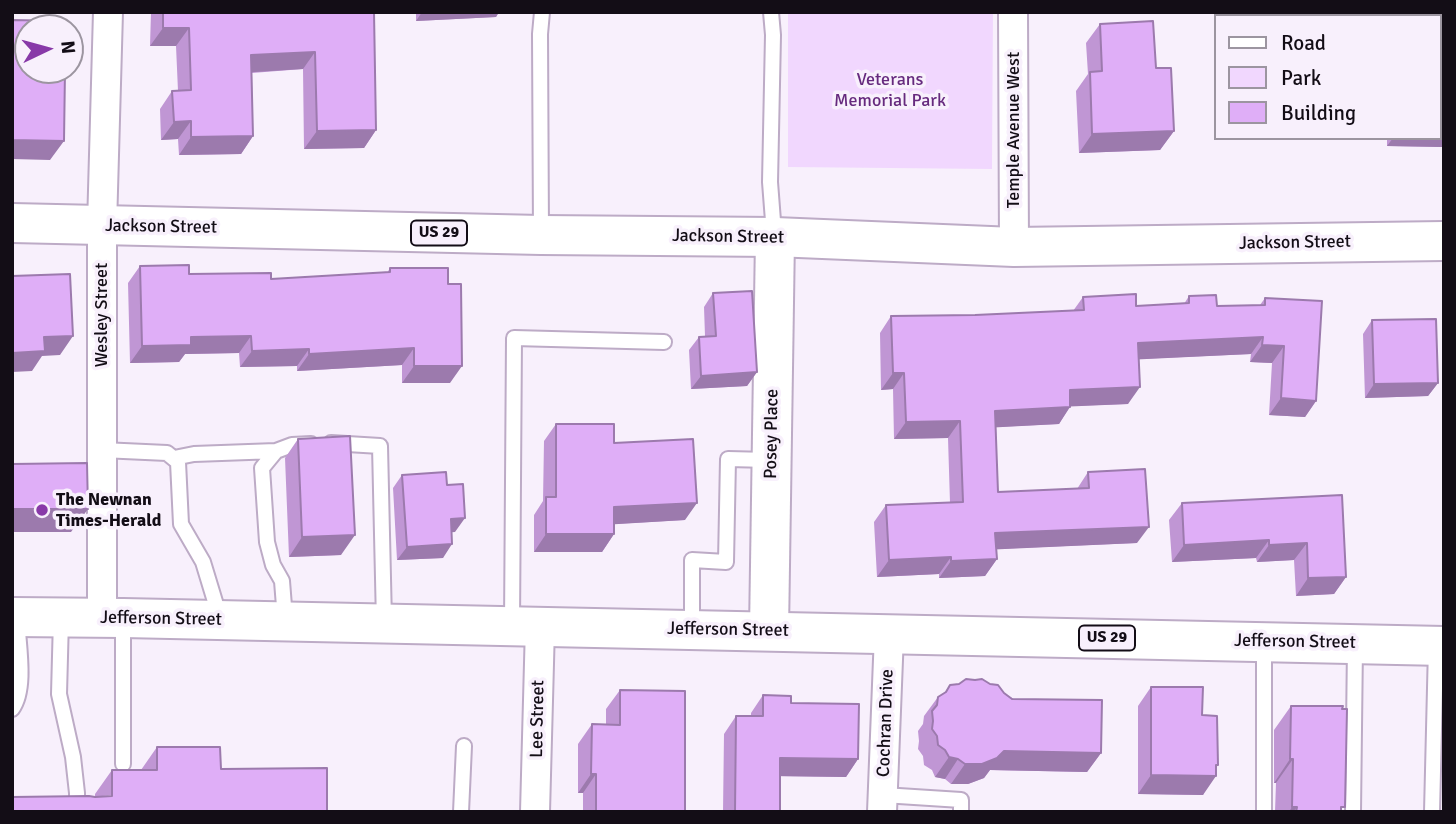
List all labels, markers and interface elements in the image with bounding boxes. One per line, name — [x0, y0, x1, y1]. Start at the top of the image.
north arrow — [14, 14, 84, 84]
legend — [1214, 14, 1442, 140]
text: Road — [1281, 30, 1326, 56]
text: N — [55, 40, 80, 55]
street label: Temple Avenue West — [1003, 52, 1025, 208]
text: Park — [1281, 65, 1321, 91]
park label: Veterans Memorial Park — [834, 69, 946, 112]
text: Building — [1281, 100, 1356, 126]
street label: Jackson Street — [105, 215, 217, 239]
road number: US 29 — [411, 220, 467, 246]
street label: Jackson Street — [672, 225, 784, 249]
street label: Jackson Street — [1239, 231, 1351, 255]
street label: Wesley Street — [91, 263, 113, 367]
street label: Posey Place — [760, 389, 784, 479]
place label: The Newnan Times-Herald — [56, 489, 161, 532]
marker: The Newnan Times-Herald — [34, 502, 50, 518]
street label: Jefferson Street — [100, 607, 222, 631]
street label: Jefferson Street — [667, 618, 789, 642]
road number: US 29 — [1079, 625, 1135, 650]
street label: Jefferson Street — [1234, 630, 1356, 654]
street label: Cochran Drive — [873, 669, 899, 777]
street label: Lee Street — [527, 680, 549, 758]

